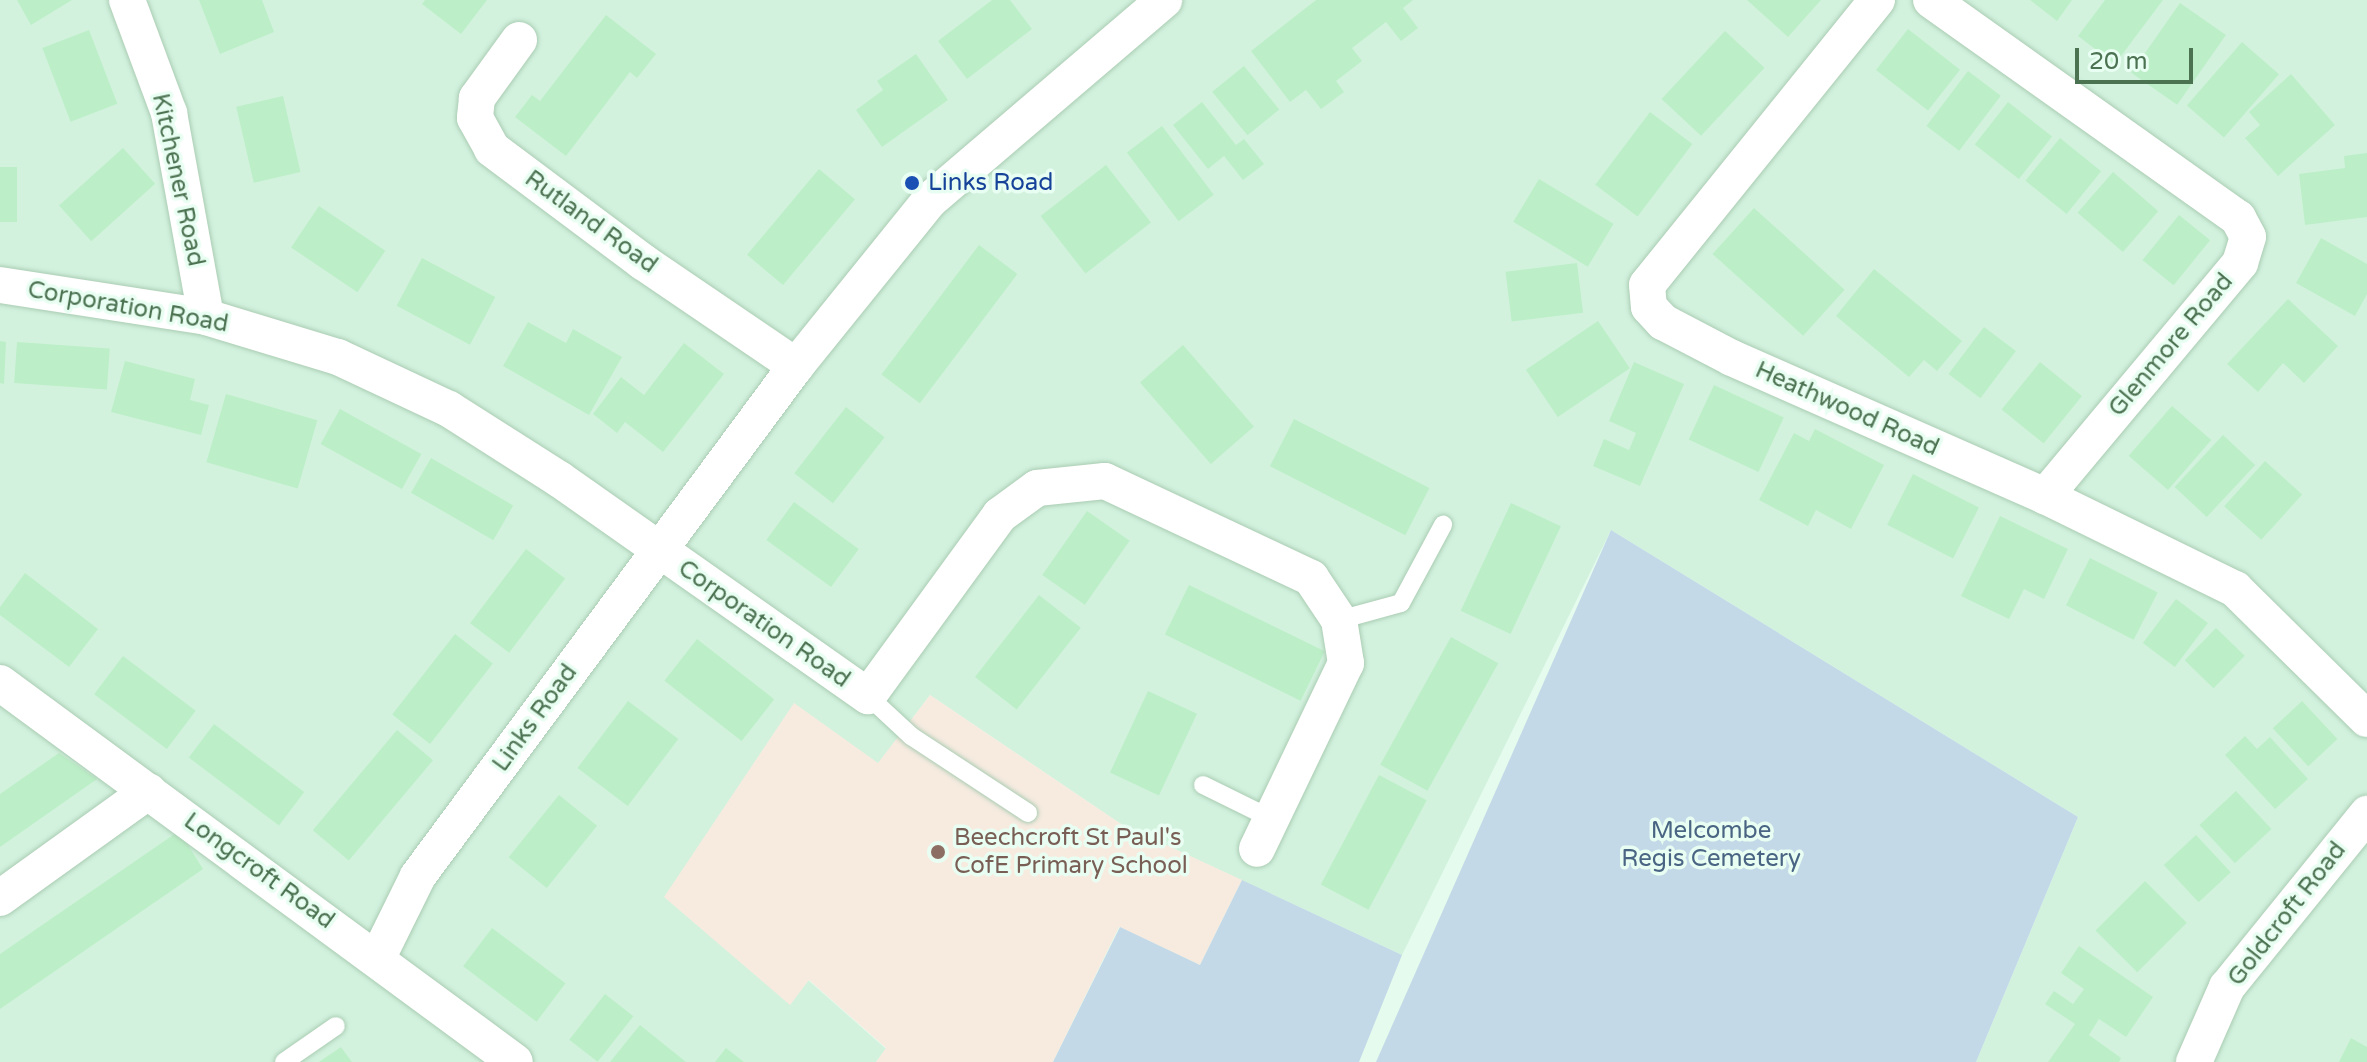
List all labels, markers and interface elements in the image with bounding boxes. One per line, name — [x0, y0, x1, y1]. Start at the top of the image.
scale bar — [2079, 32, 2197, 82]
text: 20 m — [2089, 47, 2147, 76]
street label: Kitchener Road — [146, 91, 210, 269]
street label: Rutland Road — [519, 164, 663, 280]
place label: Links Road — [928, 169, 1053, 197]
marker: Links Road — [903, 174, 921, 192]
street label: Glenmore Road — [2103, 268, 2239, 422]
street label: Corporation Road — [25, 275, 231, 339]
street label: Heathwood Road — [1751, 356, 1943, 462]
street label: Corporation Road — [673, 554, 855, 694]
street label: Links Road — [486, 659, 584, 777]
street label: Longcroft Road — [178, 807, 340, 935]
park label: Melcombe Regis Cemetery — [1621, 817, 1801, 873]
place label: Beechcroft St Paul's CofE Primary School — [954, 824, 1188, 880]
street label: Goldcroft Road — [2222, 836, 2352, 992]
marker: Beechcroft St Paul's CofE Primary School — [929, 843, 947, 861]

